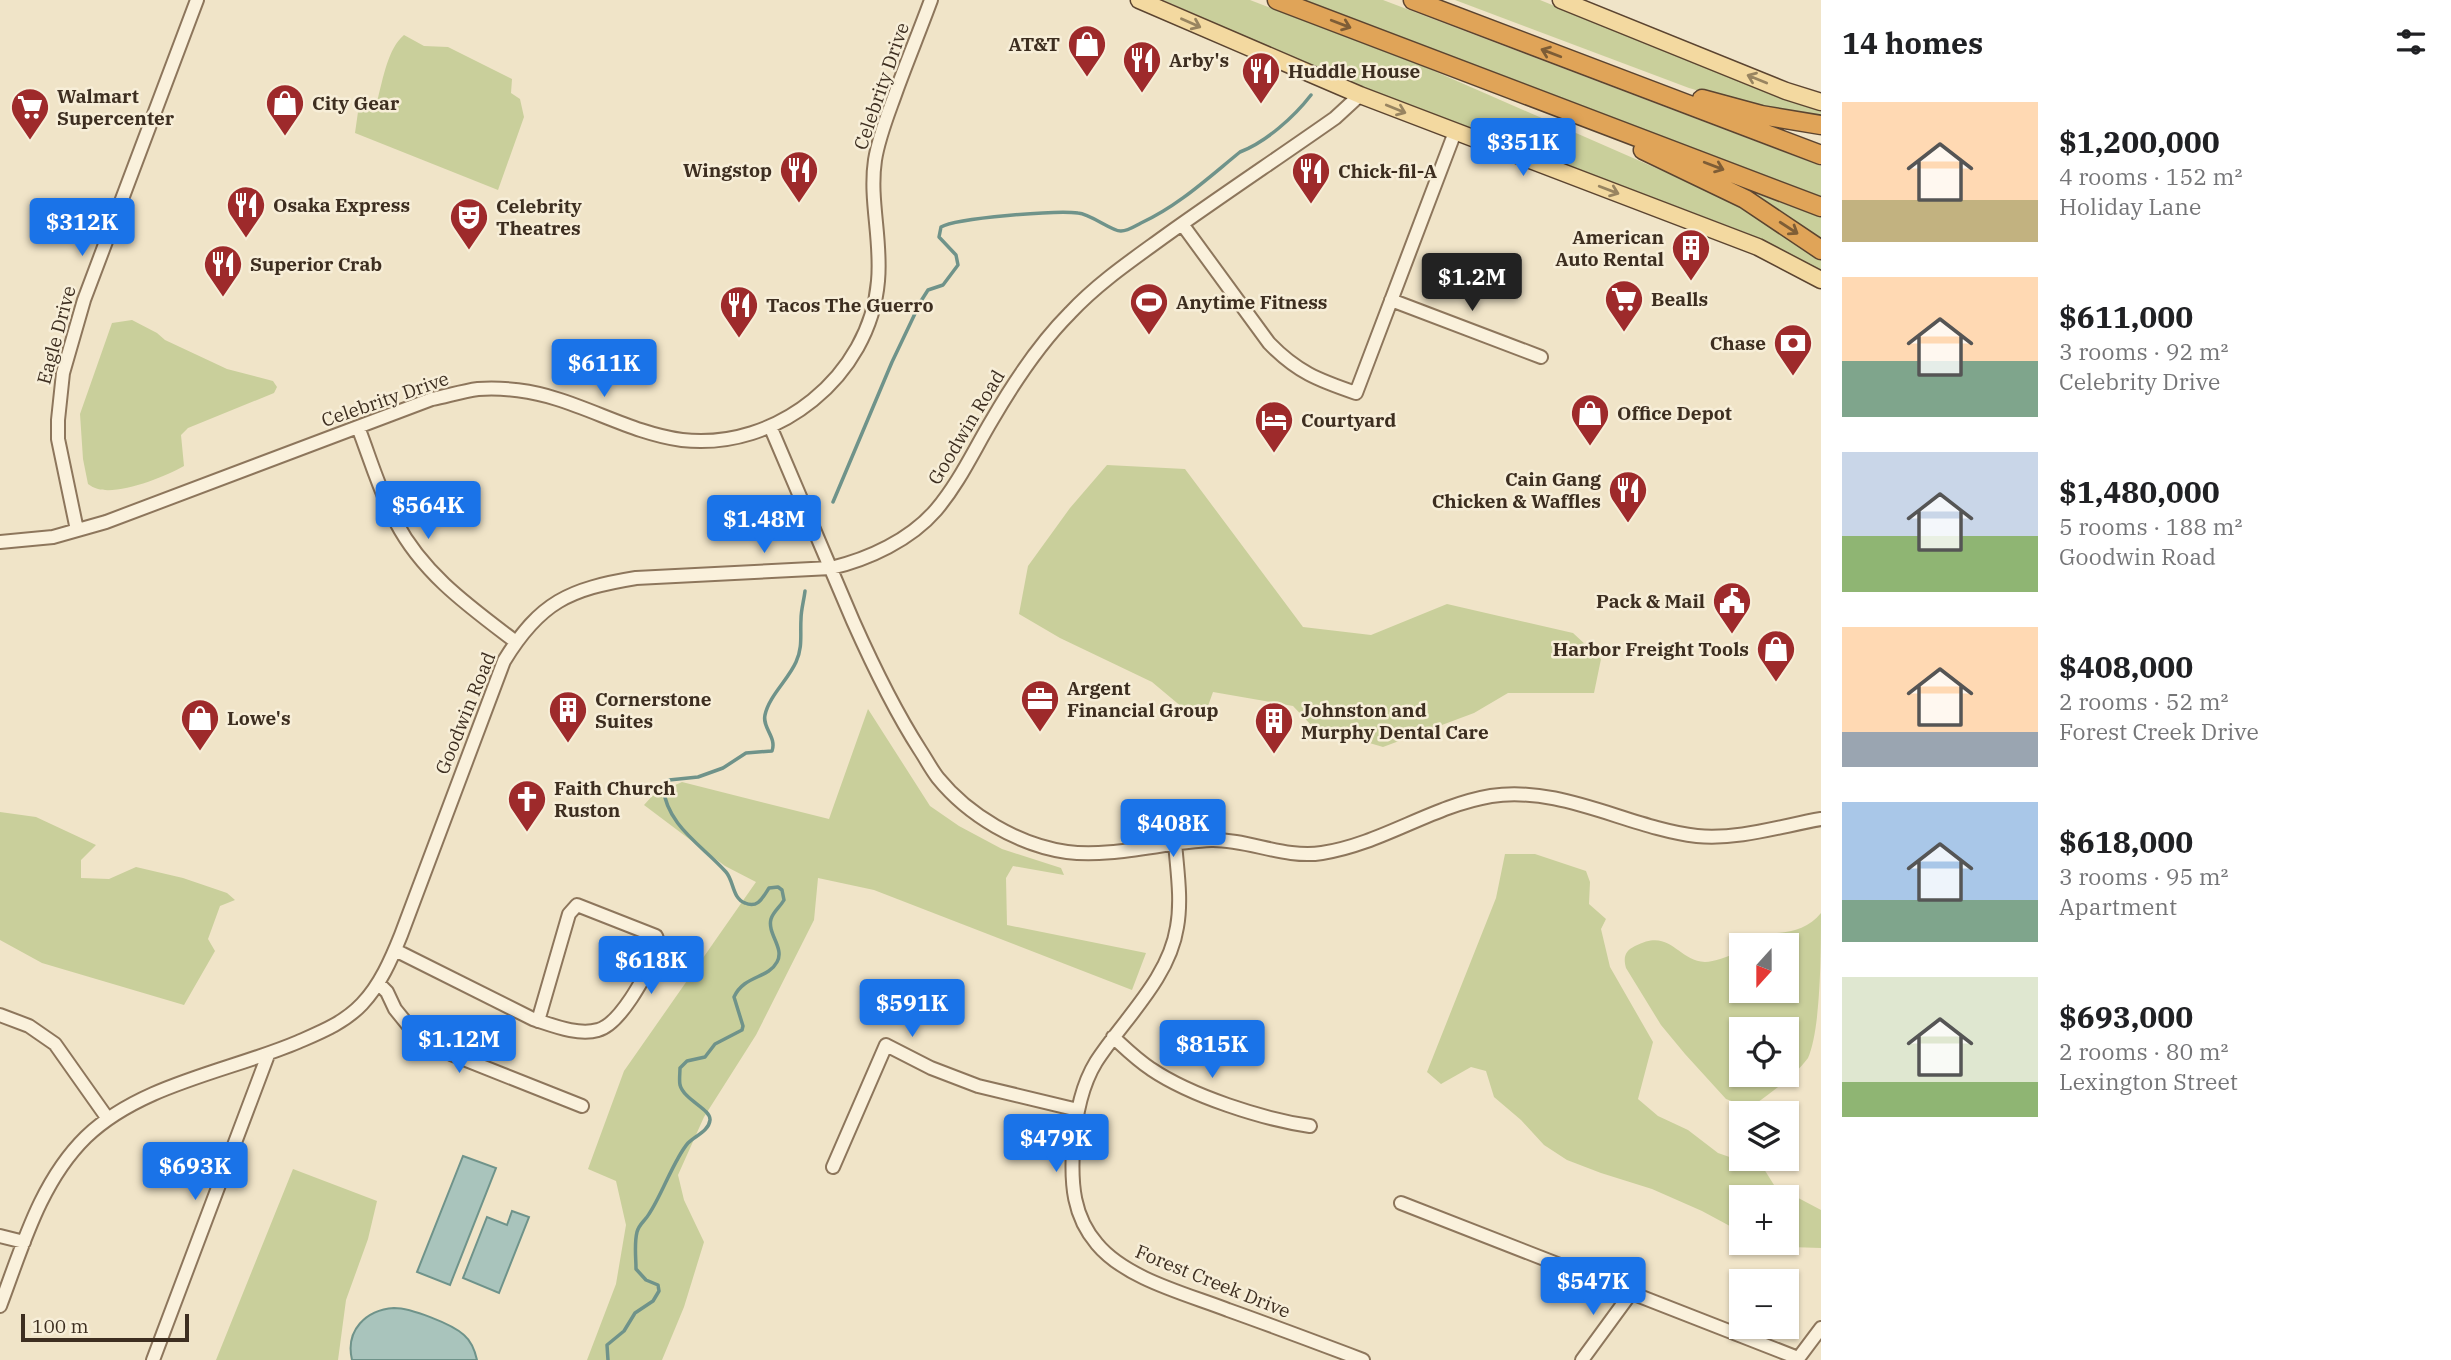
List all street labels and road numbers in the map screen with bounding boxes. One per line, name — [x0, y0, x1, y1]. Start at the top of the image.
street label: Celebrity Drive — [848, 19, 914, 153]
street label: Eagle Drive — [31, 283, 81, 387]
street label: Goodwin Road — [922, 365, 1010, 489]
street label: Celebrity Drive — [318, 366, 452, 432]
street label: Goodwin Road — [430, 648, 500, 778]
street label: Forest Creek Drive — [1132, 1239, 1294, 1323]

